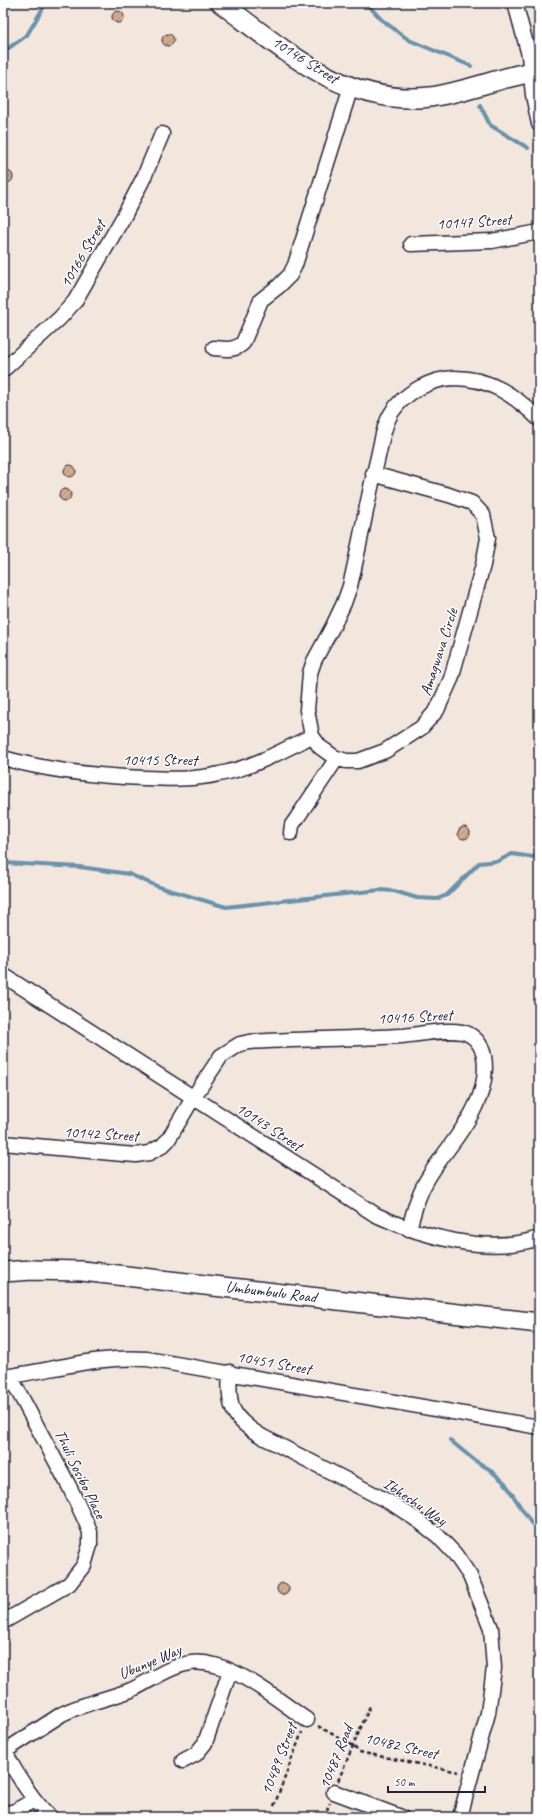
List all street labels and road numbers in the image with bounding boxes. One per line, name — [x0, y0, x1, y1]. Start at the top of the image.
street label: 10146 Street — [268, 32, 344, 90]
street label: 10147 Street — [436, 209, 515, 235]
street label: 10166 Street — [56, 214, 112, 291]
street label: Amagwava Circle — [416, 604, 463, 698]
street label: 10415 Street — [123, 750, 200, 770]
street label: 10416 Street — [377, 1005, 456, 1029]
street label: 10143 Street — [232, 1098, 308, 1157]
street label: 10142 Street — [63, 1122, 142, 1146]
street label: Umbumbulu Road — [225, 1277, 320, 1308]
street label: 10451 Street — [235, 1347, 315, 1380]
street label: Thuli Sosibo Place — [50, 1426, 111, 1523]
street label: Ibheshu Way — [379, 1474, 452, 1531]
street label: Ubunye Way — [116, 1639, 186, 1684]
street label: 10489 Street — [256, 1718, 303, 1797]
street label: 10487 Road — [314, 1720, 359, 1792]
street label: 10482 Street — [362, 1728, 442, 1765]

